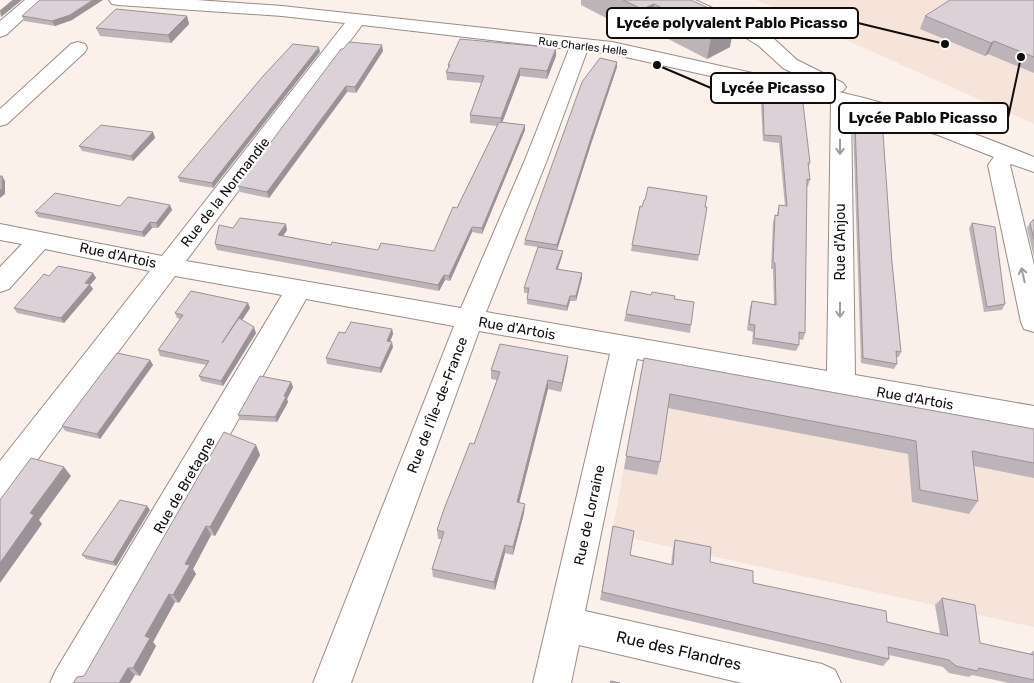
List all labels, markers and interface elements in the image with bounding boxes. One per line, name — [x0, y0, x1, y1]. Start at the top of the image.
callout: Lycée polyvalent Pablo Picasso — [607, 8, 858, 38]
text: Lycée polyvalent Pablo Picasso — [616, 14, 848, 32]
street label: Rue Charles Helle — [538, 35, 628, 58]
callout: Lycée Picasso — [711, 73, 835, 103]
text: Lycée Picasso — [721, 79, 825, 97]
callout: Lycée Pablo Picasso — [839, 103, 1008, 133]
text: Lycée Pablo Picasso — [849, 109, 997, 127]
street label: Rue de la Normandie — [177, 134, 274, 250]
one-way arrow — [835, 139, 845, 155]
street label: Rue d'Anjou — [832, 203, 849, 281]
street label: Rue d'Artois — [78, 239, 158, 272]
one-way arrow — [1018, 267, 1027, 283]
one-way arrow — [835, 302, 845, 318]
street label: Rue d'Artois — [477, 313, 557, 344]
street label: Rue de l'Île-de-France — [403, 334, 471, 476]
street label: Rue d'Artois — [875, 383, 955, 414]
street label: Rue de Bretagne — [150, 434, 219, 537]
street label: Rue de Lorraine — [571, 463, 608, 567]
street label: Rue des Flandres — [614, 627, 743, 674]

